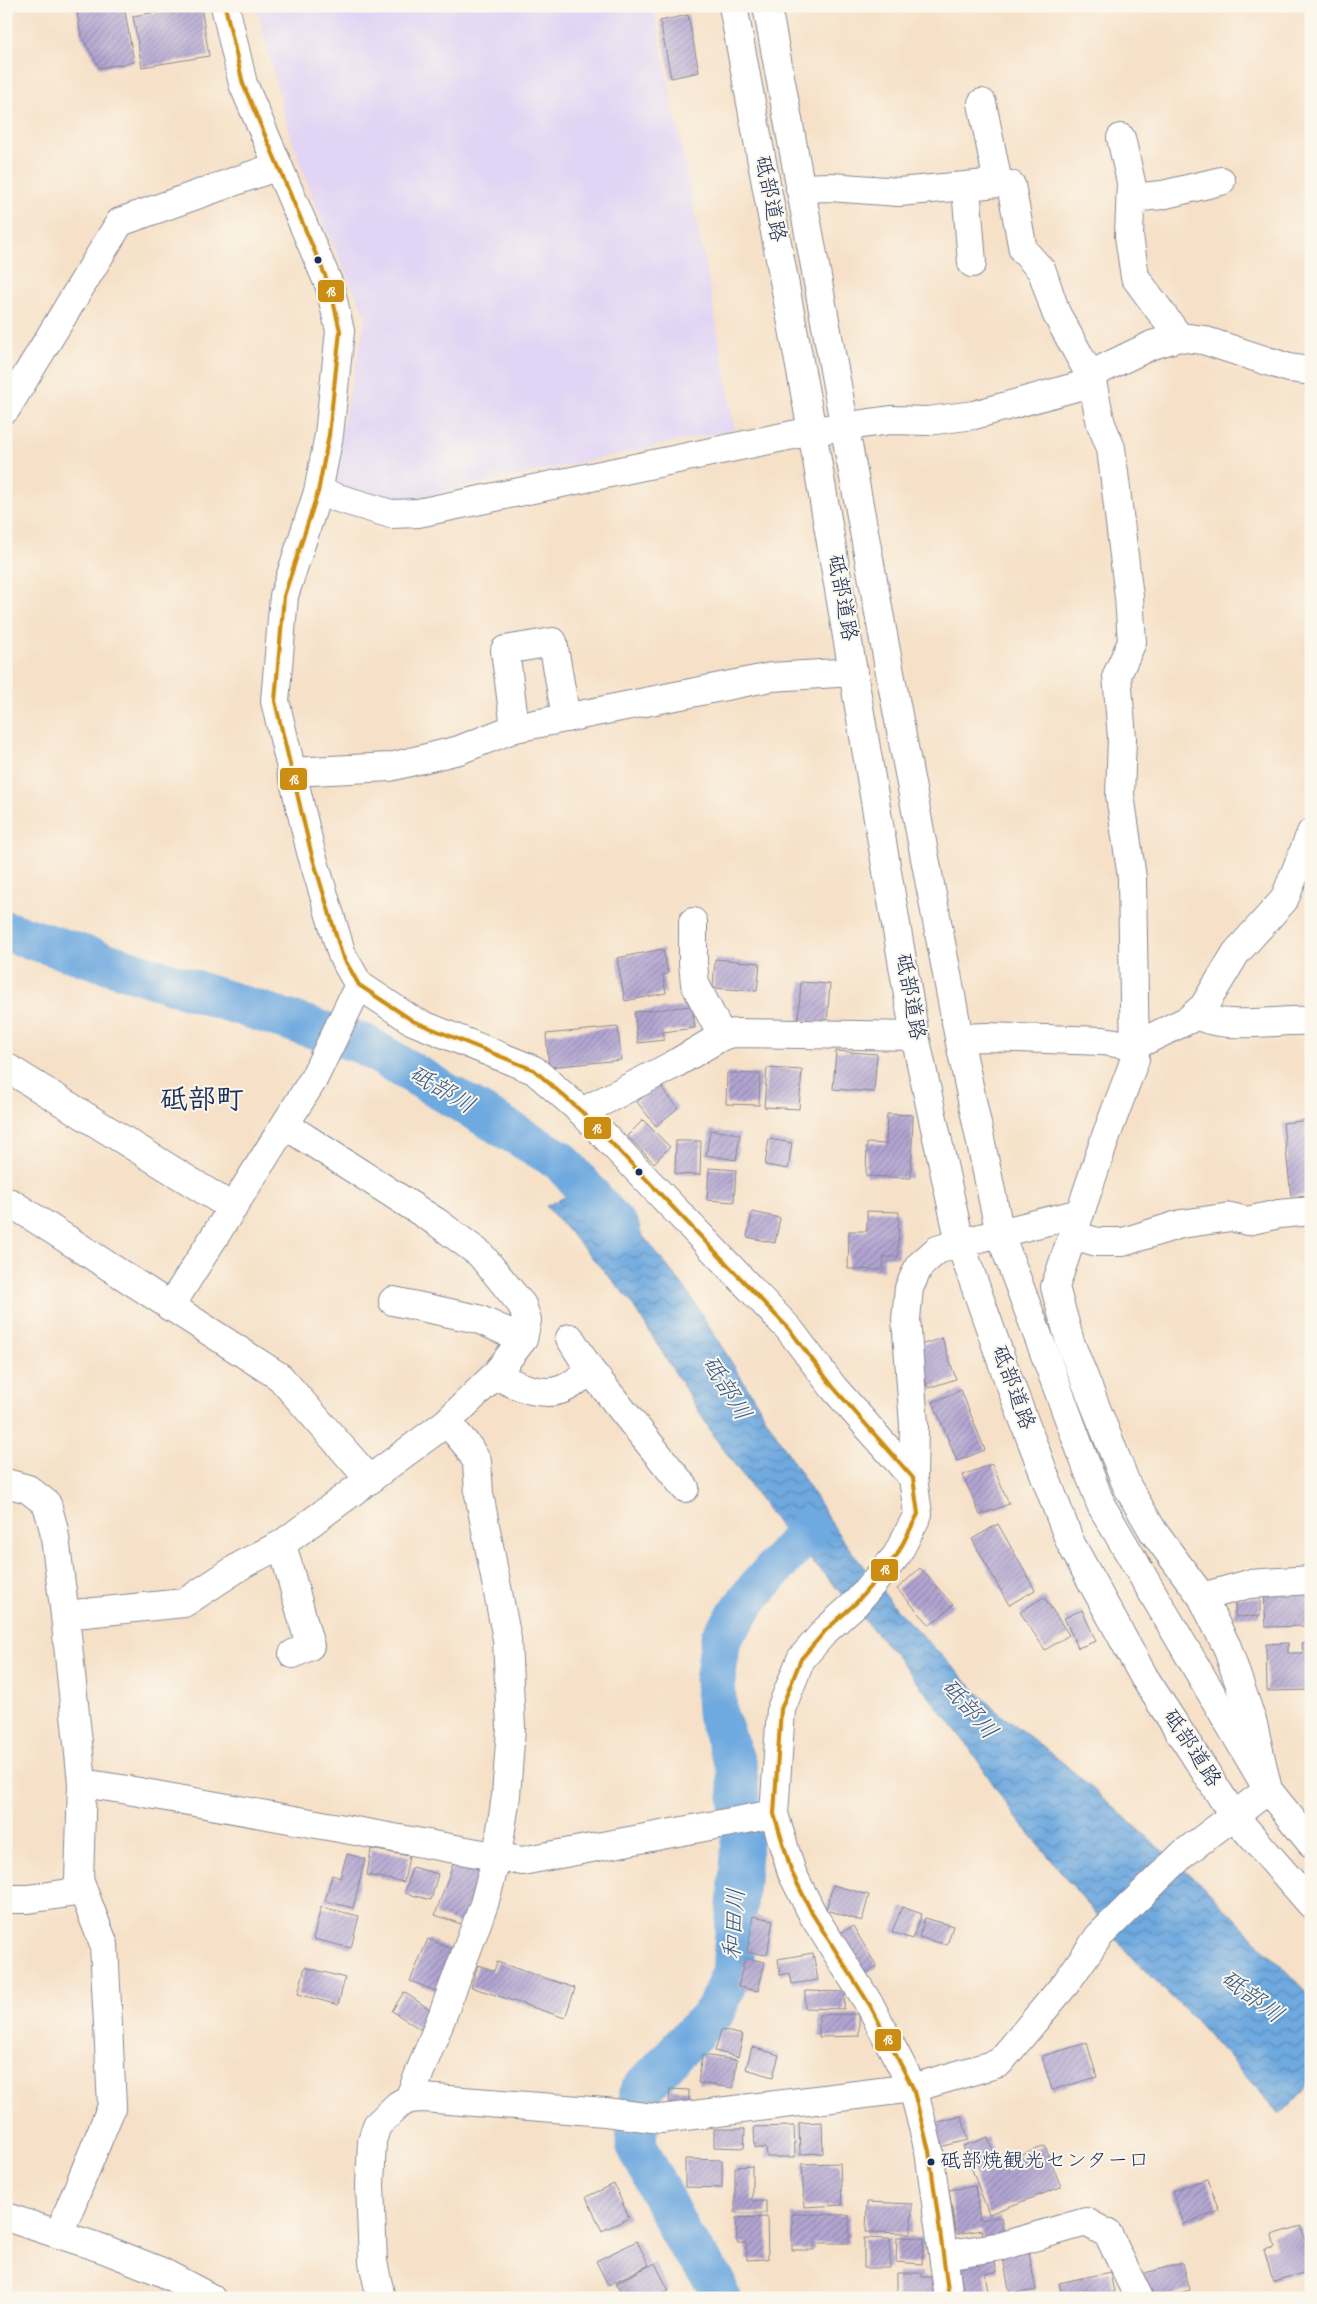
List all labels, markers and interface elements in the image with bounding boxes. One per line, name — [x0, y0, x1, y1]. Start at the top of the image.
street label: 砥部道路 — [745, 153, 793, 245]
unlabelled marker — [313, 255, 323, 265]
line badge: 18 — [317, 279, 345, 303]
text: 18 — [326, 282, 337, 303]
street label: 砥部道路 — [818, 552, 864, 644]
line badge: 18 — [279, 767, 308, 791]
text: 18 — [289, 770, 300, 791]
street label: 砥部道路 — [886, 951, 932, 1043]
water label: 砥部川 — [401, 1057, 481, 1125]
district label: 砥部町 — [160, 1081, 244, 1122]
line badge: 18 — [583, 1116, 612, 1140]
text: 18 — [592, 1119, 603, 1140]
unlabelled marker — [634, 1167, 644, 1177]
street label: 砥部道路 — [982, 1341, 1042, 1435]
water label: 砥部川 — [691, 1349, 759, 1429]
line badge: 18 — [870, 1558, 899, 1582]
text: 18 — [880, 1560, 891, 1581]
water label: 砥部川 — [931, 1671, 1005, 1749]
street label: 砥部道路 — [1154, 1703, 1228, 1795]
water label: 和田川 — [716, 1887, 756, 1961]
water label: 砥部川 — [1212, 1962, 1290, 2034]
line badge: 18 — [874, 2028, 902, 2052]
text: 18 — [883, 2030, 894, 2051]
place label: 砥部焼観光センター口 — [940, 2147, 1149, 2177]
marker: 砥部焼観光センター口 — [926, 2157, 936, 2167]

